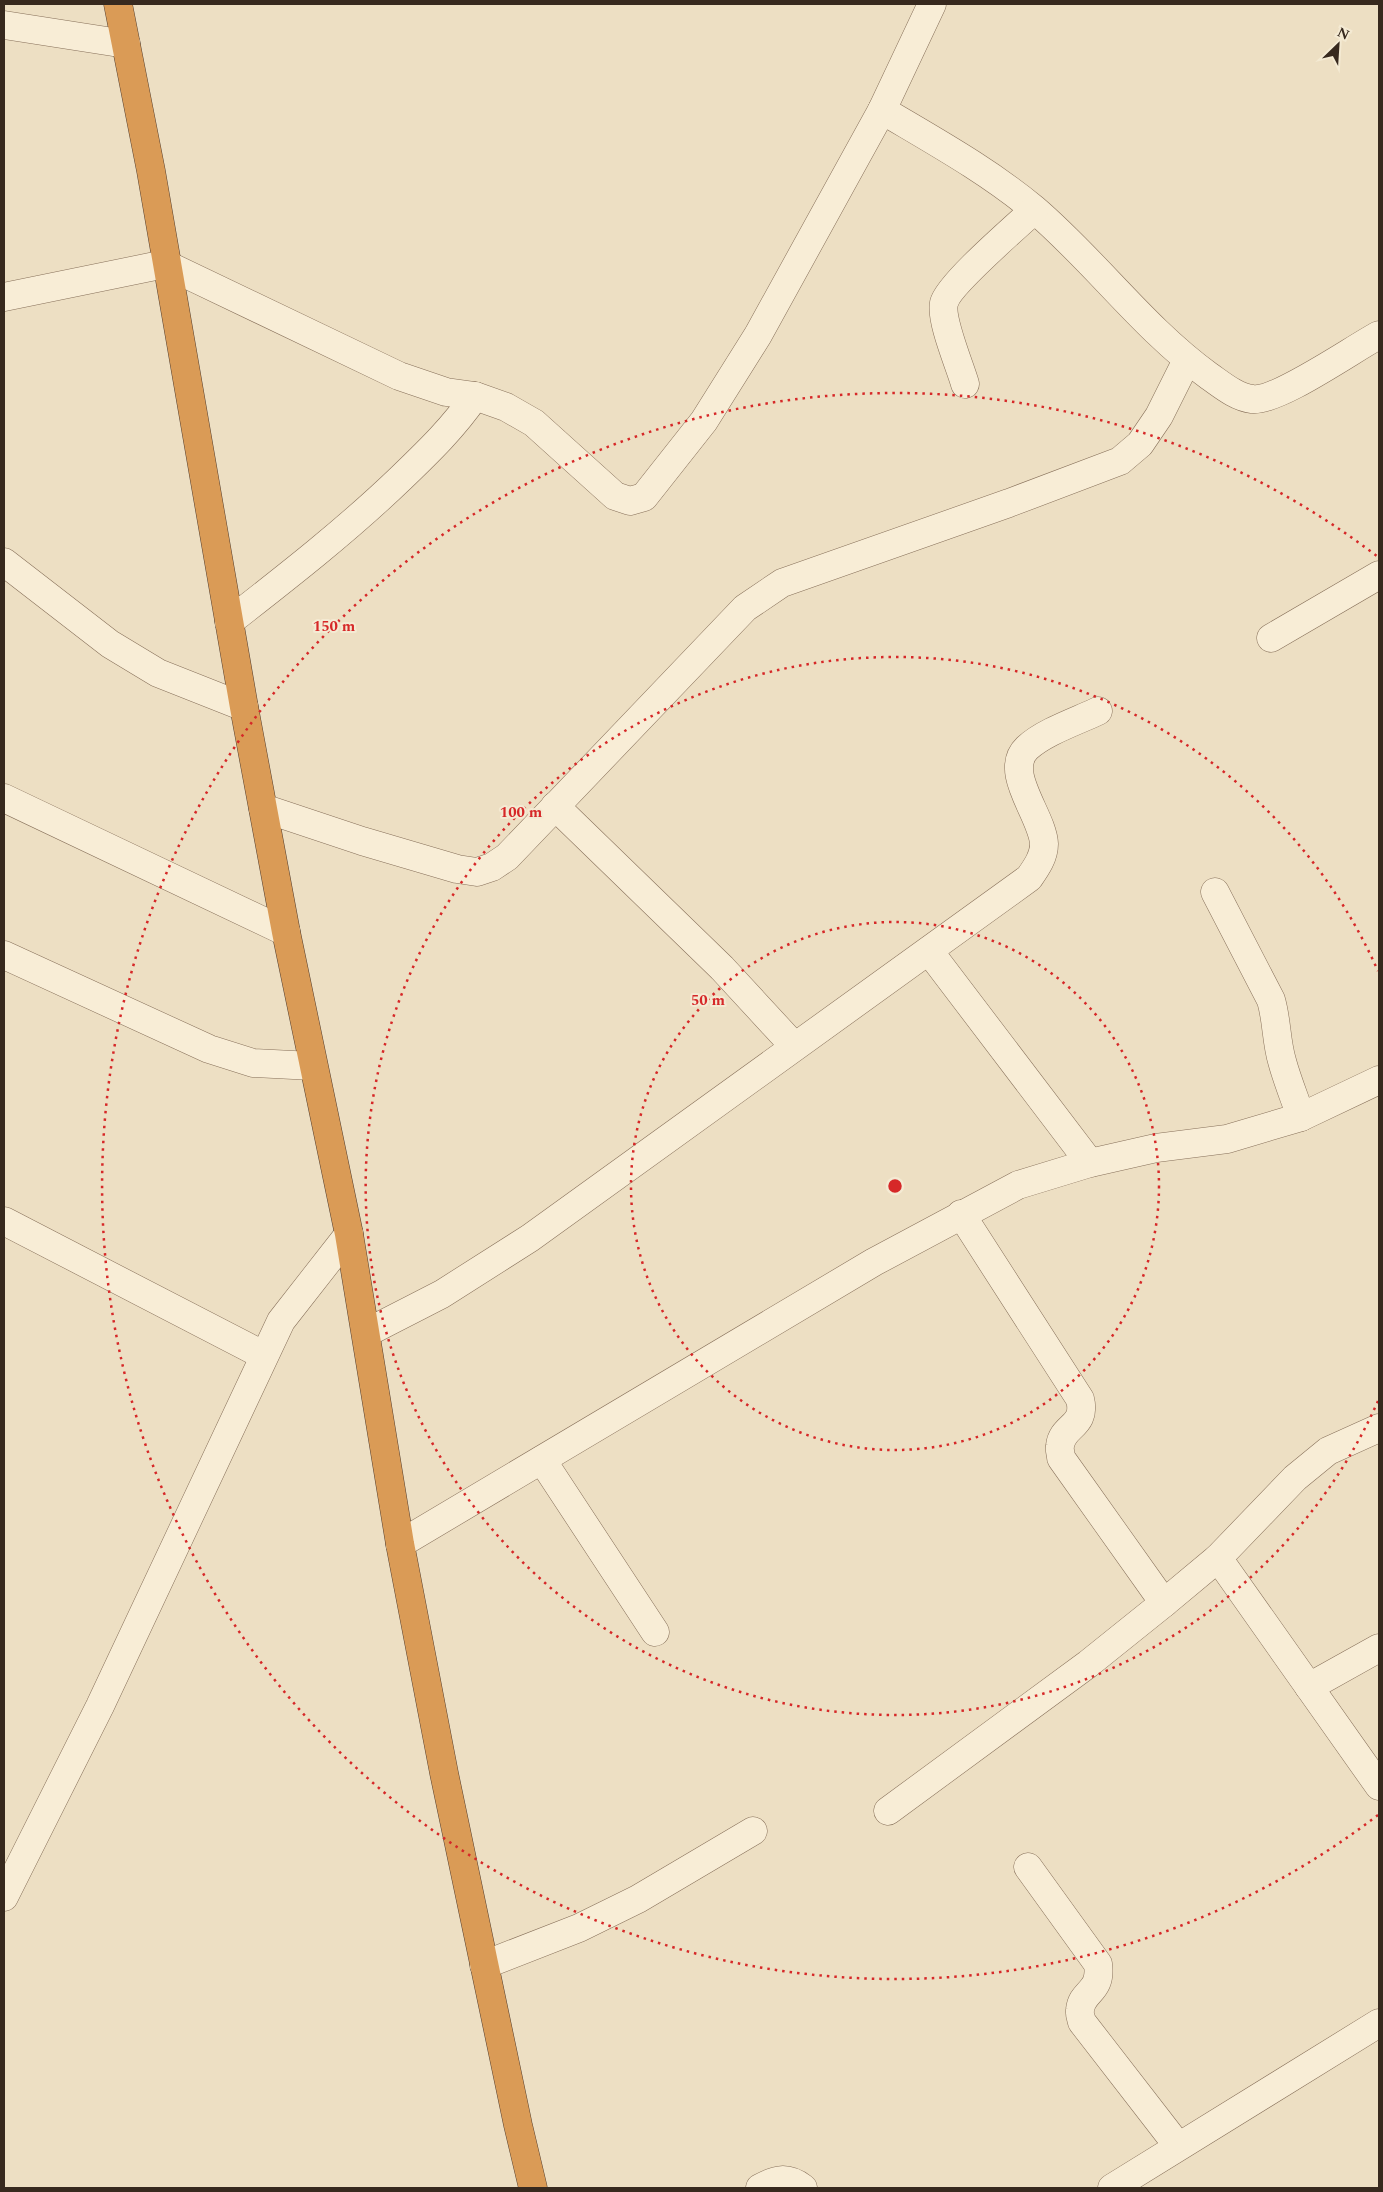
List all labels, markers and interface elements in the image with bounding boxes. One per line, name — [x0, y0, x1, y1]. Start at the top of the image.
north arrow — [1313, 20, 1363, 70]
text: N — [1334, 22, 1353, 46]
text: 150 m — [313, 615, 356, 638]
text: 100 m — [500, 801, 543, 824]
text: 50 m — [691, 989, 726, 1012]
centre of rings — [886, 1177, 904, 1195]

